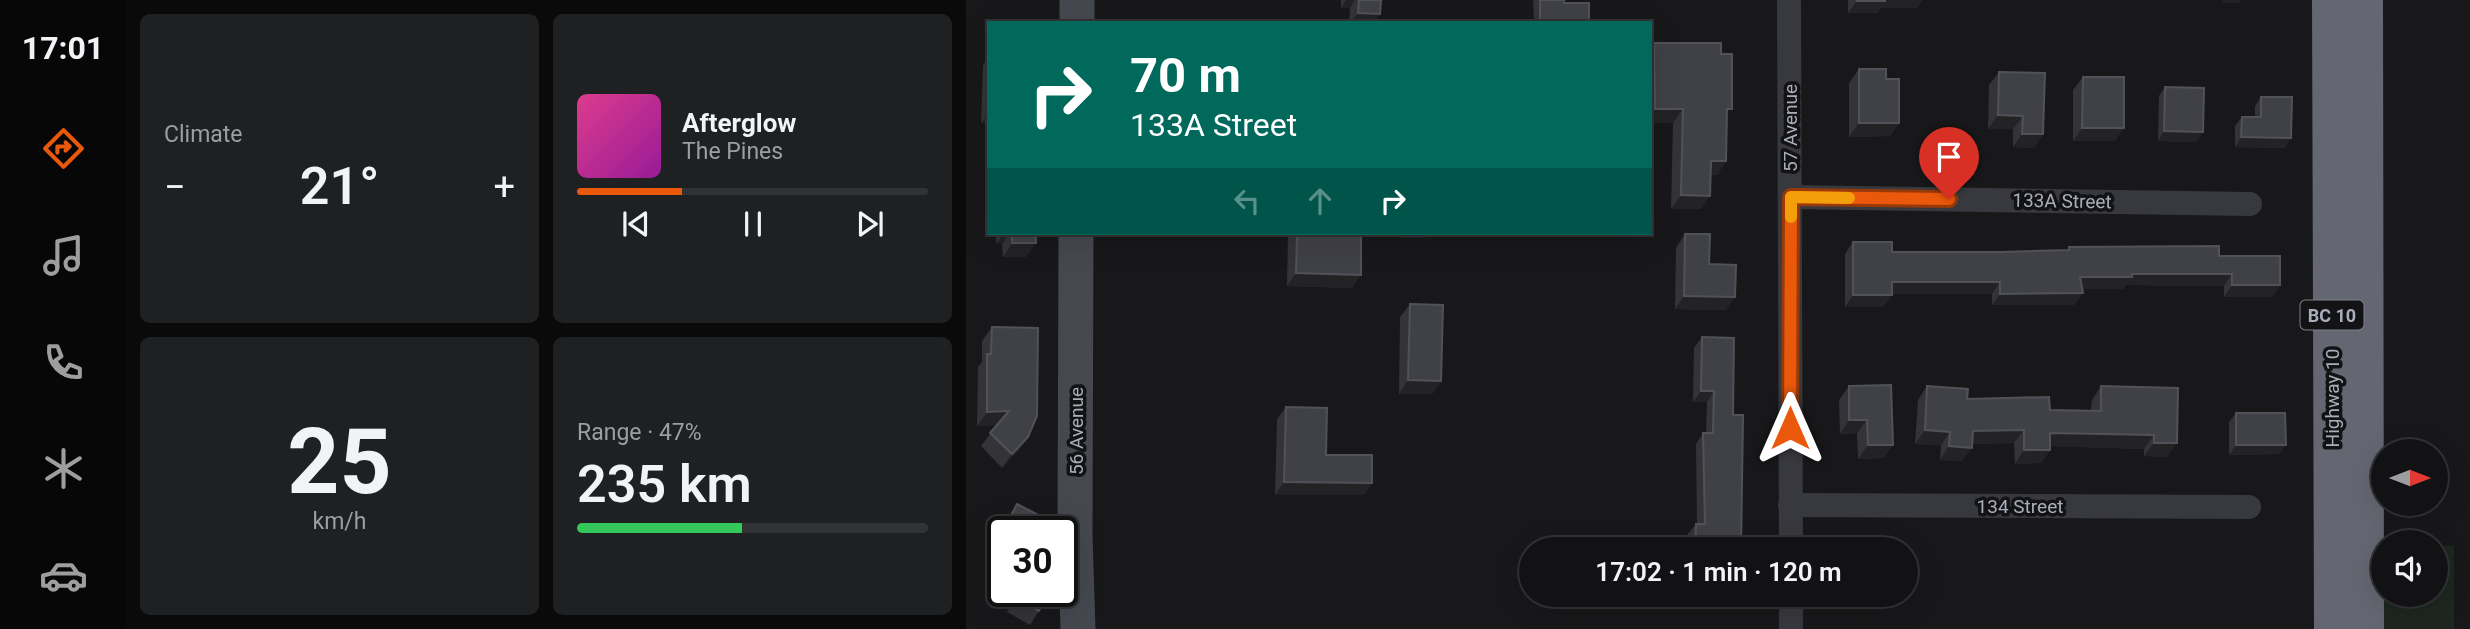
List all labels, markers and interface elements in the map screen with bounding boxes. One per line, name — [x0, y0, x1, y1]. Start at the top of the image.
text: 17:01 — [22, 29, 104, 67]
text: 70 m — [1130, 47, 1241, 104]
icon: right — [1015, 49, 1106, 140]
street label: 57 Avenue — [1779, 84, 1802, 172]
text: 133A Street — [1130, 106, 1297, 144]
text: Afterglow — [682, 108, 796, 138]
text: Climate — [164, 121, 243, 148]
icon: directions — [39, 124, 88, 173]
pin — [1919, 127, 1979, 199]
text: The Pines — [682, 138, 783, 165]
icon: arrive — [1930, 138, 1968, 176]
text: 21° — [300, 156, 379, 217]
text: − — [164, 165, 186, 209]
text: + — [493, 165, 515, 209]
icon: left — [1228, 182, 1266, 220]
icon: ahead — [1301, 182, 1339, 220]
icon: right — [1374, 182, 1412, 220]
street label: 133A Street — [2012, 189, 2112, 213]
icon: previous — [617, 205, 655, 243]
icon: pause — [734, 205, 772, 243]
icon: next — [851, 205, 889, 243]
icon: music — [39, 231, 88, 280]
road number: BC 10 — [2300, 300, 2364, 330]
icon: phone — [39, 338, 88, 387]
street label: Highway 10 — [2321, 349, 2344, 447]
street label: 56 Avenue — [1065, 387, 1088, 475]
position arrow — [1753, 391, 1827, 465]
text: 25 — [287, 409, 392, 515]
text: Range · 47% — [577, 419, 702, 446]
north arrow — [2371, 439, 2448, 516]
map controls — [2371, 439, 2448, 607]
icon: climate — [39, 444, 88, 493]
text: 235 km — [577, 454, 752, 515]
street label: 134 Street — [1977, 495, 2063, 518]
text: km/h — [313, 508, 367, 535]
speed limit sign: 30 — [987, 516, 1078, 607]
button: sound — [2371, 530, 2448, 607]
icon: car — [39, 551, 88, 600]
text: 17:02 · 1 min · 120 m — [1595, 557, 1842, 587]

